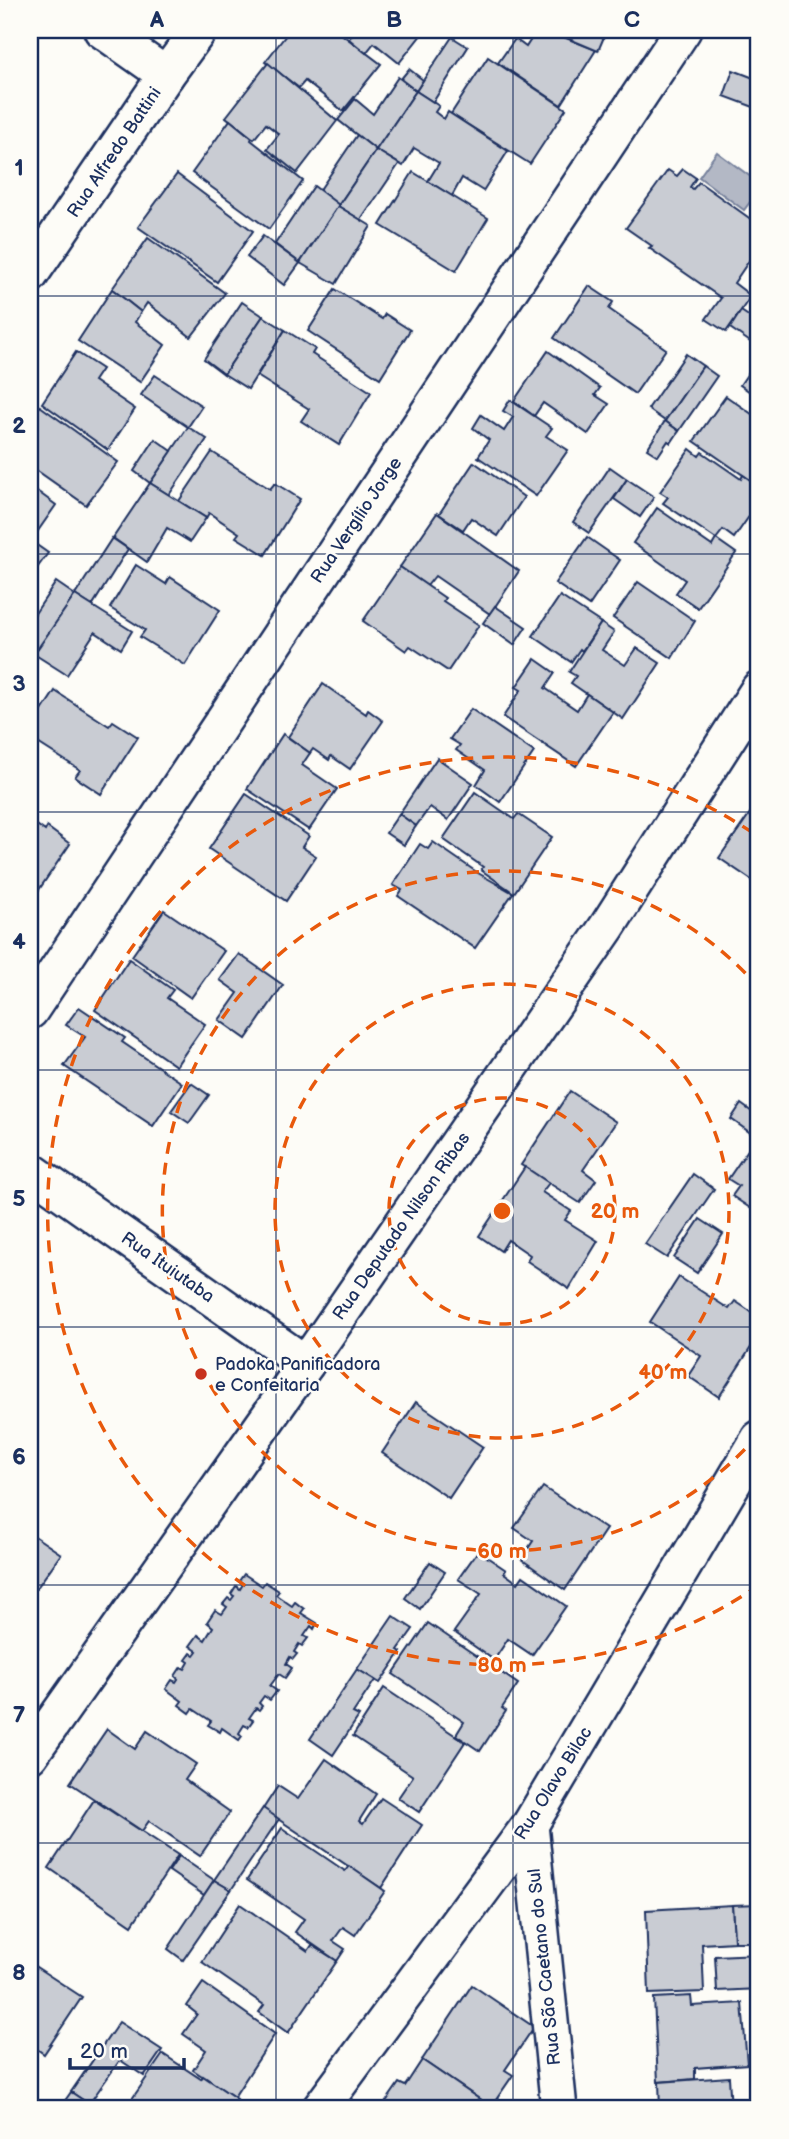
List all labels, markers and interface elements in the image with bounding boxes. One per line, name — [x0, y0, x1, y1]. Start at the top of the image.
text: A — [149, 6, 165, 34]
text: B — [386, 6, 402, 34]
text: C — [624, 6, 640, 34]
street label: Rua Alfredo Battini — [63, 83, 166, 221]
text: 1 — [14, 154, 24, 182]
text: 2 — [12, 412, 26, 440]
street label: Rua Vergílio Jorge — [307, 453, 407, 587]
text: 3 — [12, 670, 26, 698]
text: 4 — [12, 928, 26, 956]
street label: Rua Deputado Nilson Ribas — [328, 1128, 474, 1324]
text: 5 — [12, 1185, 26, 1213]
centre of rings — [490, 1199, 514, 1223]
text: 20 m — [591, 1199, 639, 1224]
street label: Rua Ituiutaba — [117, 1228, 218, 1307]
place label: Padoka Panificadora e Confeitaria — [215, 1354, 380, 1396]
text: 40 m — [638, 1360, 688, 1385]
marker: Padoka Panificadora e Confeitaria — [193, 1366, 209, 1382]
text: 6 — [12, 1443, 26, 1471]
text: 60 m — [477, 1539, 527, 1564]
text: 80 m — [477, 1653, 527, 1678]
text: 7 — [13, 1701, 26, 1729]
street label: Rua Olavo Bilac — [510, 1723, 597, 1844]
street label: Rua São Caetano do Sul — [524, 1867, 565, 2066]
text: 8 — [12, 1959, 26, 1987]
scale bar — [70, 2027, 184, 2071]
text: 20 m — [80, 2039, 128, 2064]

